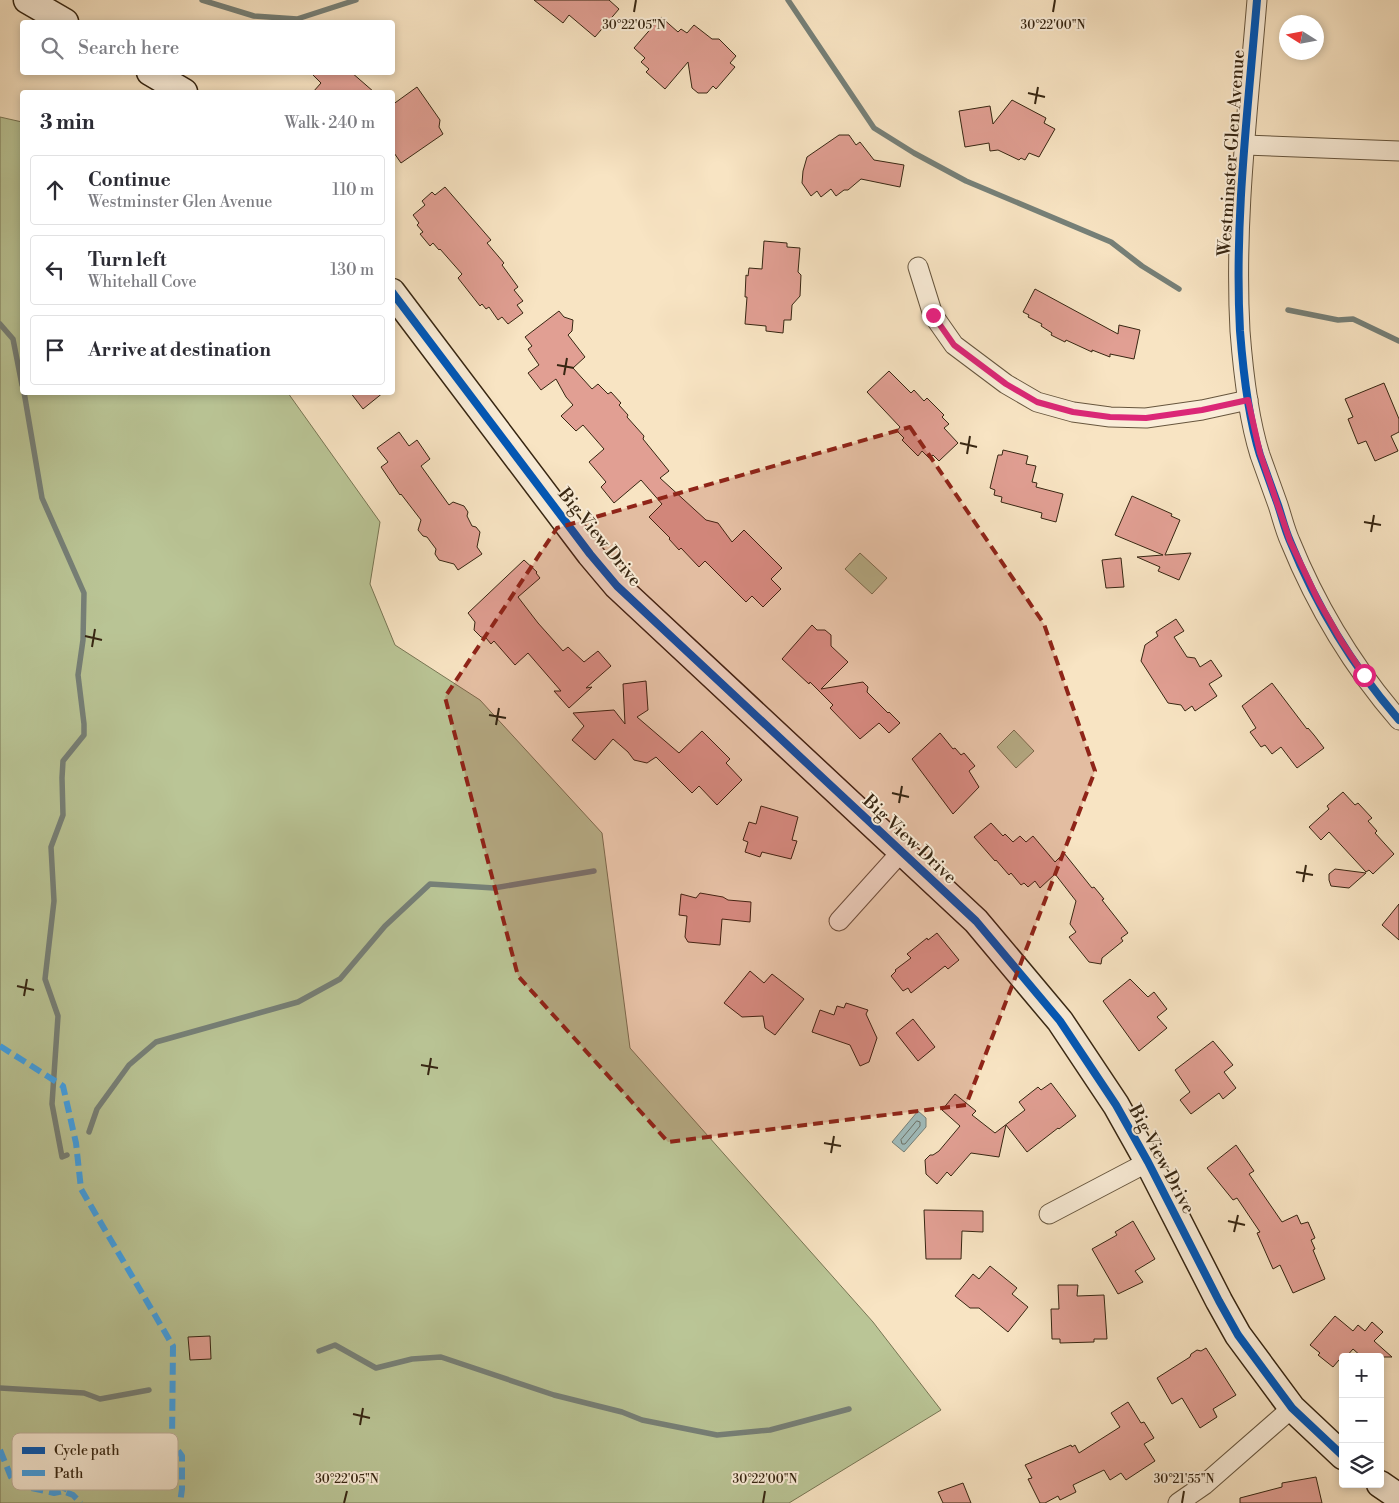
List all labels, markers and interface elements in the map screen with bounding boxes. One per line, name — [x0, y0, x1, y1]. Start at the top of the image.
north arrow — [1279, 15, 1324, 60]
text: 30°22'05"N — [602, 18, 666, 33]
text: 30°22'00"N — [1021, 18, 1086, 33]
search box — [20, 20, 395, 75]
icon: search — [38, 34, 66, 62]
text: Search here — [78, 36, 179, 60]
street label: Westminster Glen Avenue — [1213, 49, 1250, 258]
text: 3 min — [40, 110, 95, 136]
text: Walk · 240 m — [284, 113, 375, 133]
text: Continue — [88, 168, 171, 192]
icon: ahead — [41, 176, 69, 204]
text: 110 m — [332, 180, 374, 200]
text: Westminster Glen Avenue — [88, 192, 272, 212]
text: Turn left — [88, 248, 167, 272]
icon: left — [41, 256, 69, 284]
text: 130 m — [330, 260, 374, 280]
text: Whitehall Cove — [88, 272, 197, 292]
route end — [922, 304, 945, 327]
icon: arrive — [41, 336, 69, 364]
text: Arrive at destination — [88, 338, 271, 362]
street label: Big View Drive — [552, 483, 646, 591]
route start — [1353, 664, 1376, 687]
street label: Big View Drive — [857, 789, 962, 889]
street label: Big View Drive — [1123, 1100, 1200, 1218]
map controls — [1339, 1353, 1384, 1488]
button: + — [1339, 1353, 1384, 1398]
button: − — [1339, 1398, 1384, 1443]
legend — [12, 1433, 178, 1490]
text: Cycle path — [54, 1442, 120, 1460]
button: layers — [1339, 1443, 1384, 1488]
text: Path — [54, 1465, 84, 1483]
text: 30°22'05"N — [315, 1472, 379, 1487]
text: 30°22'00"N — [733, 1472, 798, 1487]
text: 30°21'55"N — [1154, 1472, 1214, 1487]

